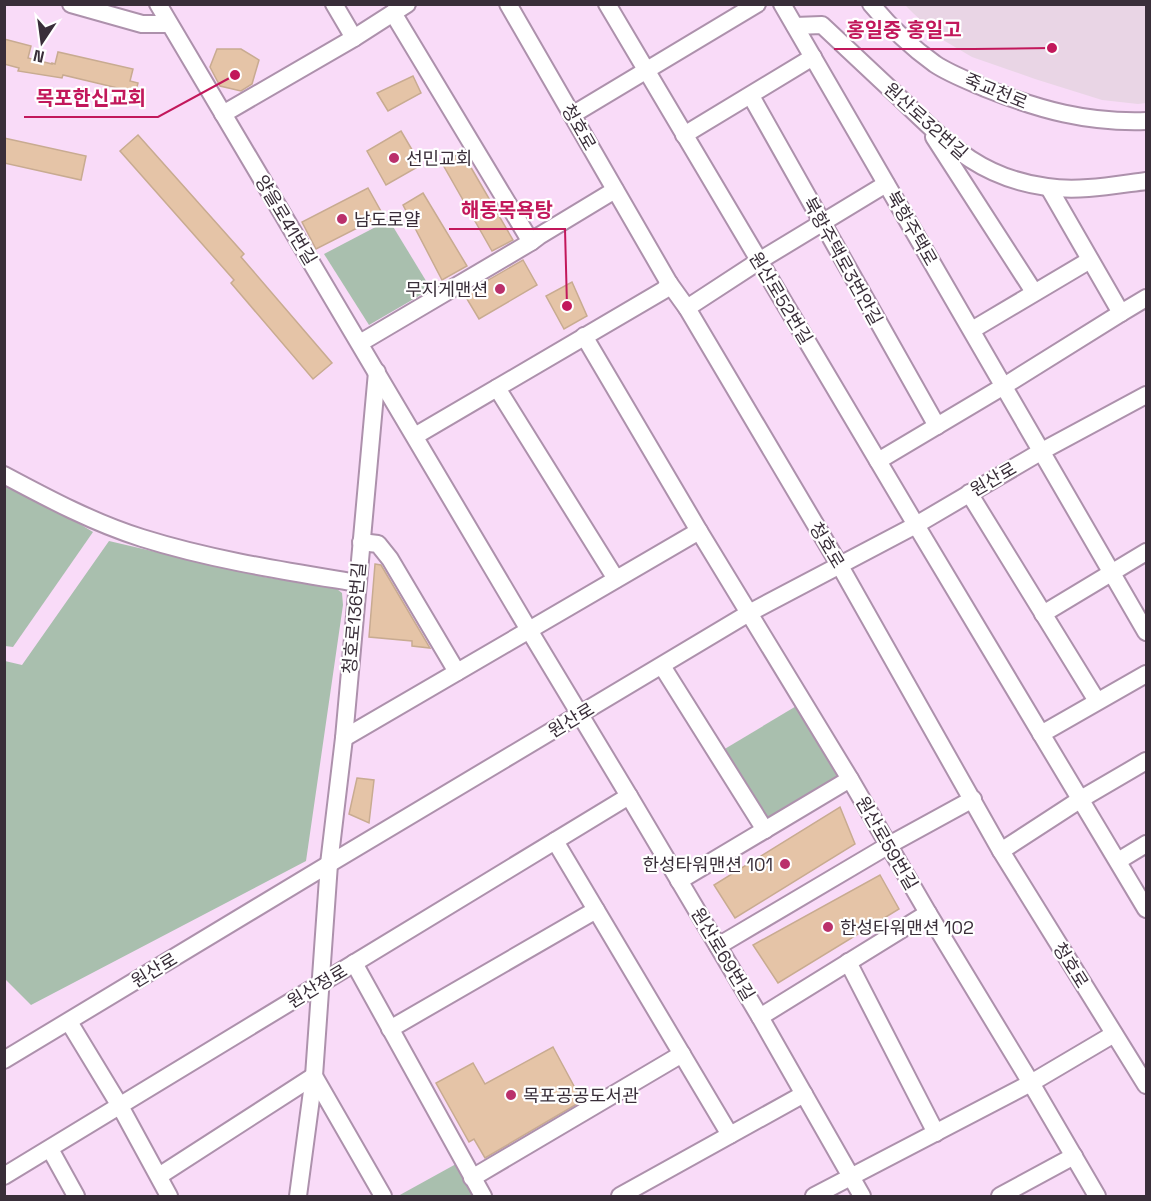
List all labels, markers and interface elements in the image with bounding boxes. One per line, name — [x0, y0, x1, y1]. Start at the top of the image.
callout: 홍일중 홍일고 — [834, 11, 974, 49]
north arrow — [12, 12, 72, 72]
text: 홍일중 홍일고 — [846, 17, 962, 43]
text: N — [31, 45, 46, 68]
street label: 죽교천로 — [961, 68, 1031, 114]
street label: 원산로32번길 — [879, 77, 973, 165]
callout: 목포한신교회 — [24, 79, 158, 117]
text: 목포한신교회 — [36, 85, 146, 111]
street label: 청호로 — [557, 100, 601, 154]
place label: 선민교회 — [406, 147, 472, 170]
marker: 선민교회 — [387, 151, 401, 165]
street label: 양을로41번길 — [250, 171, 322, 269]
street label: 북항주택로 — [881, 186, 943, 270]
callout: 해동목욕탕 — [449, 191, 565, 229]
street label: 북항주택로3번안길 — [798, 193, 888, 329]
text: 해동목욕탕 — [461, 197, 553, 223]
place label: 남도로얄 — [354, 208, 420, 231]
marker: 남도로얄 — [335, 212, 349, 226]
street label: 원산로52번길 — [744, 247, 818, 349]
place label: 무지게맨션 — [405, 278, 488, 301]
marker: 무지게맨션 — [493, 282, 507, 296]
street label: 원산로 — [966, 457, 1020, 501]
street label: 청호로 — [804, 518, 850, 572]
street label: 청호로136번길 — [338, 561, 370, 675]
street label: 원산로 — [544, 697, 598, 743]
street label: 원산로59번길 — [851, 792, 923, 894]
place label: 한성타워맨션 101 — [642, 853, 773, 876]
marker: 한성타워맨션 101 — [778, 857, 792, 871]
street label: 원산로69번길 — [686, 903, 760, 1005]
place label: 한성타워맨션 102 — [840, 916, 974, 939]
marker: 한성타워맨션 102 — [821, 920, 835, 934]
street label: 청호로 — [1048, 938, 1094, 992]
street label: 원산로 — [127, 947, 181, 993]
street label: 원산정로 — [283, 959, 351, 1013]
place label: 목포공공도서관 — [523, 1084, 639, 1107]
marker: 목포공공도서관 — [504, 1088, 518, 1102]

